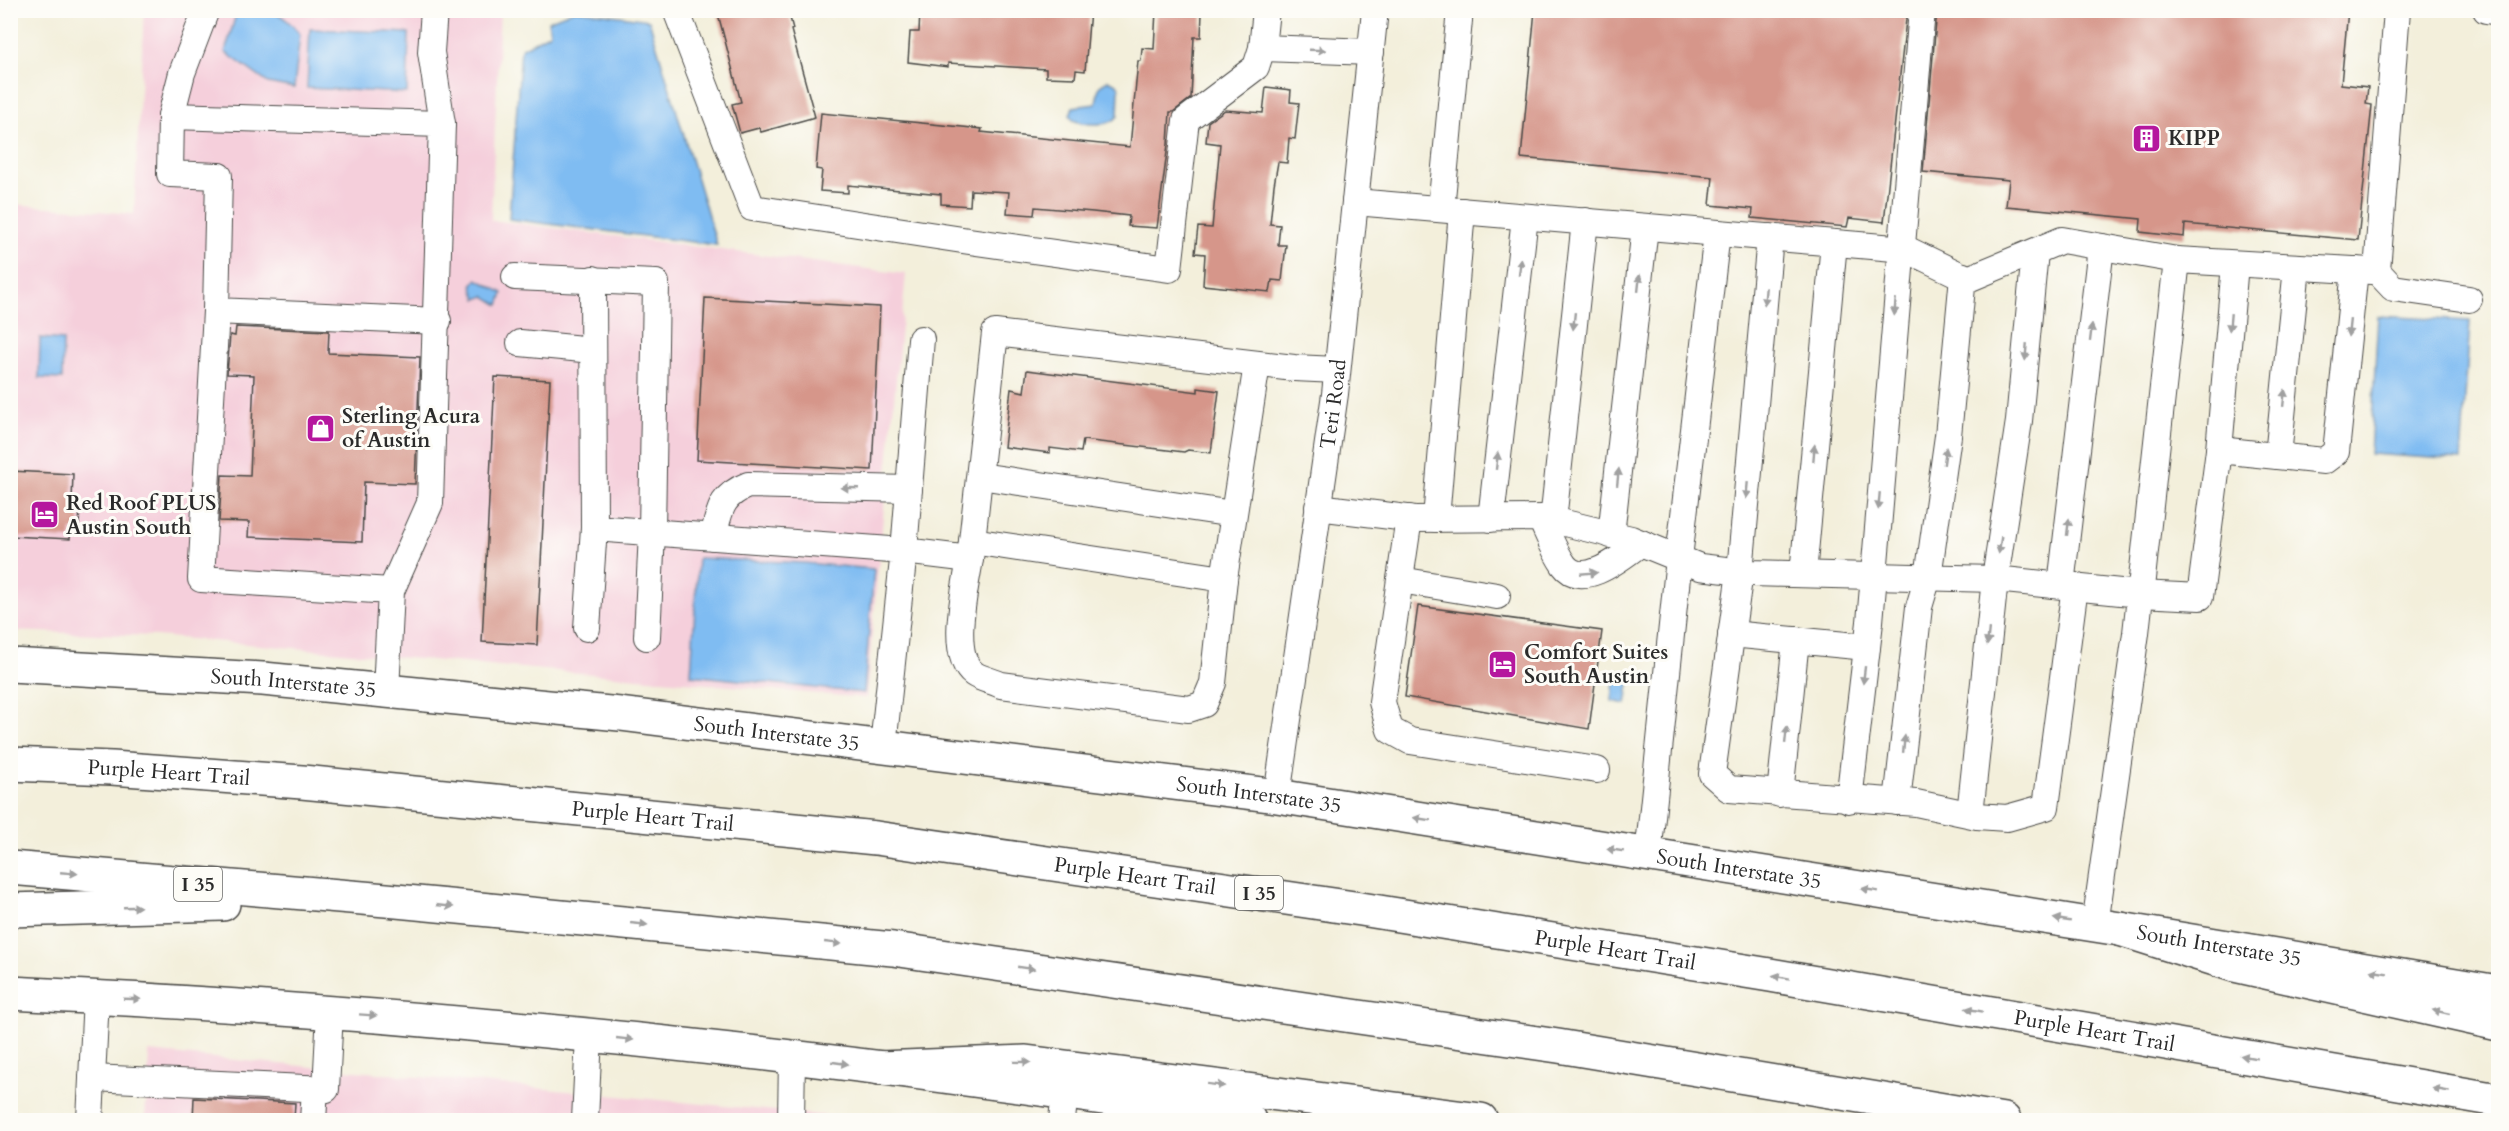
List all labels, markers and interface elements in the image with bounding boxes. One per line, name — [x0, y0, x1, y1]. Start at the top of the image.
one-way arrow — [1307, 45, 1326, 55]
building icon: KIPP — [2131, 122, 2163, 154]
place label: KIPP — [2168, 124, 2220, 153]
one-way arrow — [1515, 257, 1524, 276]
one-way arrow — [1634, 273, 1644, 292]
one-way arrow — [1760, 286, 1770, 305]
one-way arrow — [1891, 297, 1900, 316]
one-way arrow — [1569, 312, 1579, 331]
one-way arrow — [2225, 312, 2235, 331]
one-way arrow — [2344, 319, 2354, 338]
one-way arrow — [2086, 323, 2095, 342]
one-way arrow — [2021, 342, 2031, 361]
street label: Teri Road — [1313, 358, 1354, 451]
one-way arrow — [2279, 389, 2289, 408]
place label: Sterling Acura of Austin — [342, 402, 481, 455]
shop icon: Sterling Acura of Austin — [305, 412, 337, 444]
one-way arrow — [1809, 443, 1819, 462]
one-way arrow — [1940, 447, 1949, 466]
one-way arrow — [1492, 451, 1502, 470]
one-way arrow — [1613, 467, 1623, 486]
one-way arrow — [1742, 480, 1752, 499]
one-way arrow — [841, 483, 860, 492]
place label: Red Roof PLUS Austin South — [66, 489, 216, 542]
one-way arrow — [1874, 492, 1884, 511]
hotel icon: Red Roof PLUS Austin South — [29, 499, 61, 531]
one-way arrow — [2063, 517, 2073, 536]
one-way arrow — [1995, 535, 2004, 554]
one-way arrow — [1579, 568, 1598, 578]
one-way arrow — [1983, 627, 1993, 646]
place label: Comfort Suites South Austin — [1524, 638, 1668, 691]
hotel icon: Comfort Suites South Austin — [1487, 648, 1519, 680]
street label: South Interstate 35 — [210, 662, 378, 705]
one-way arrow — [1859, 666, 1868, 685]
street label: South Interstate 35 — [692, 709, 861, 759]
one-way arrow — [1781, 726, 1791, 745]
one-way arrow — [1899, 734, 1909, 753]
street label: Purple Heart Trail — [87, 753, 251, 793]
street label: South Interstate 35 — [1175, 770, 1343, 821]
street label: Purple Heart Trail — [570, 794, 735, 839]
one-way arrow — [1413, 814, 1432, 823]
street label: South Interstate 35 — [1655, 842, 1823, 897]
one-way arrow — [1605, 846, 1624, 855]
street label: Purple Heart Trail — [1052, 850, 1218, 903]
road number: I 35 — [174, 867, 222, 901]
one-way arrow — [59, 868, 78, 878]
road number: I 35 — [1235, 876, 1283, 910]
one-way arrow — [1860, 886, 1879, 895]
one-way arrow — [435, 901, 454, 911]
one-way arrow — [122, 902, 141, 912]
one-way arrow — [2053, 916, 2072, 925]
street label: South Interstate 35 — [2135, 918, 2303, 974]
one-way arrow — [629, 919, 648, 929]
street label: Purple Heart Trail — [1532, 923, 1698, 978]
one-way arrow — [823, 938, 842, 948]
one-way arrow — [1017, 964, 1036, 973]
one-way arrow — [2369, 967, 2388, 976]
one-way arrow — [1772, 972, 1791, 981]
one-way arrow — [122, 994, 141, 1003]
street label: Purple Heart Trail — [2012, 1003, 2177, 1059]
one-way arrow — [1964, 1005, 1983, 1014]
one-way arrow — [2432, 1006, 2451, 1016]
one-way arrow — [359, 1011, 378, 1020]
one-way arrow — [616, 1035, 635, 1044]
one-way arrow — [2239, 1052, 2258, 1061]
one-way arrow — [1013, 1057, 1032, 1067]
one-way arrow — [830, 1058, 849, 1067]
one-way arrow — [1206, 1081, 1225, 1090]
one-way arrow — [2431, 1085, 2450, 1094]

